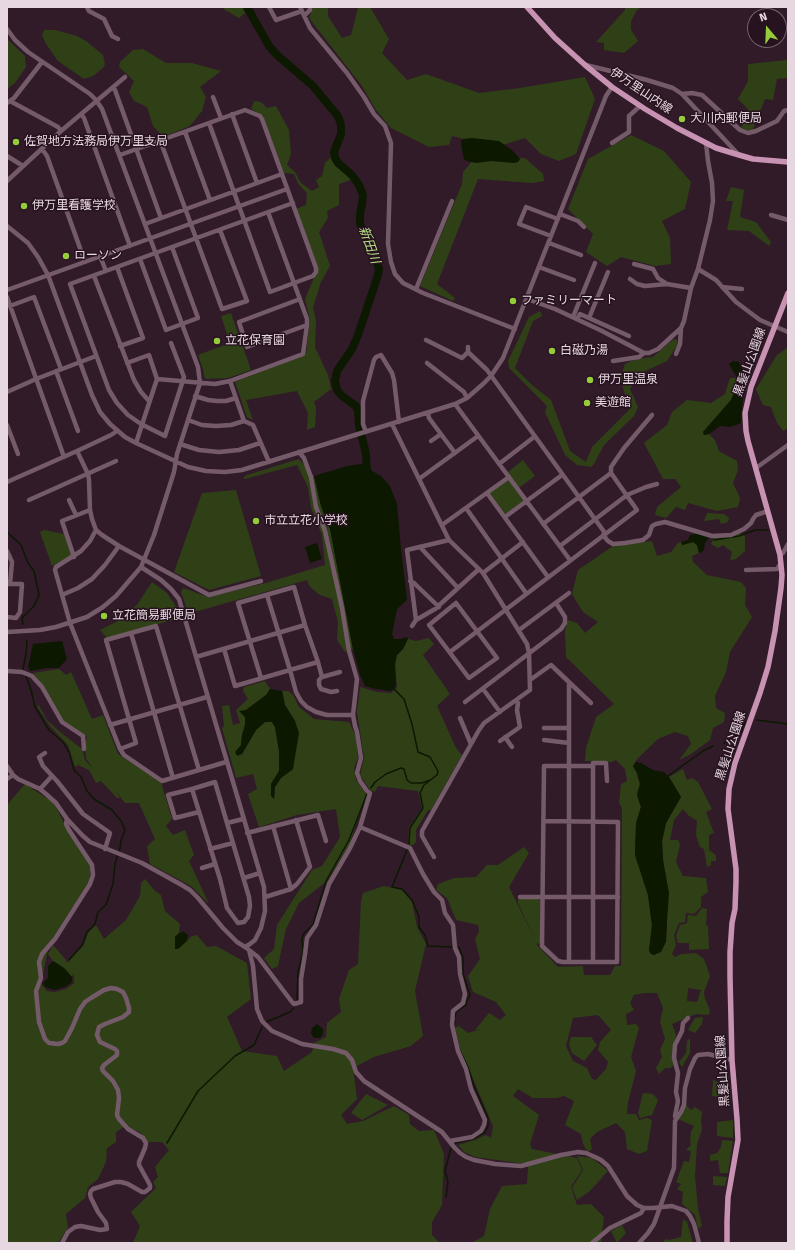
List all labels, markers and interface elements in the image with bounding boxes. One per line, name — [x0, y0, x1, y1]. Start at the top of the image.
north arrow — [747, 8, 787, 48]
text: N — [758, 10, 769, 24]
street label: 伊万里山内線 — [607, 65, 675, 117]
place label: 大川内郵便局 — [690, 112, 762, 126]
marker: 大川内郵便局 — [677, 114, 687, 124]
place label: 佐賀地方法務局伊万里支局 — [24, 135, 168, 149]
marker: 佐賀地方法務局伊万里支局 — [11, 137, 21, 147]
place label: 伊万里看護学校 — [32, 199, 116, 213]
marker: 伊万里看護学校 — [19, 201, 29, 211]
water label: 新田川 — [355, 224, 383, 266]
place label: ローソン — [74, 249, 122, 263]
marker: ローソン — [61, 251, 71, 261]
place label: ファミリーマート — [521, 294, 617, 308]
marker: ファミリーマート — [508, 296, 518, 306]
street label: 黒髪山公園線 — [731, 326, 769, 398]
place label: 立花保育園 — [225, 334, 285, 348]
marker: 立花保育園 — [212, 336, 222, 346]
place label: 白磁乃湯 — [560, 344, 608, 358]
marker: 白磁乃湯 — [547, 346, 557, 356]
place label: 伊万里温泉 — [598, 373, 658, 387]
marker: 伊万里温泉 — [585, 375, 595, 385]
place label: 美遊館 — [595, 396, 631, 410]
marker: 美遊館 — [582, 398, 592, 408]
place label: 市立立花小学校 — [264, 514, 348, 528]
marker: 市立立花小学校 — [251, 516, 261, 526]
place label: 立花簡易郵便局 — [112, 609, 196, 623]
marker: 立花簡易郵便局 — [99, 611, 109, 621]
street label: 黒髪山公園線 — [713, 710, 749, 782]
street label: 黒髪山公園線 — [713, 1035, 733, 1107]

